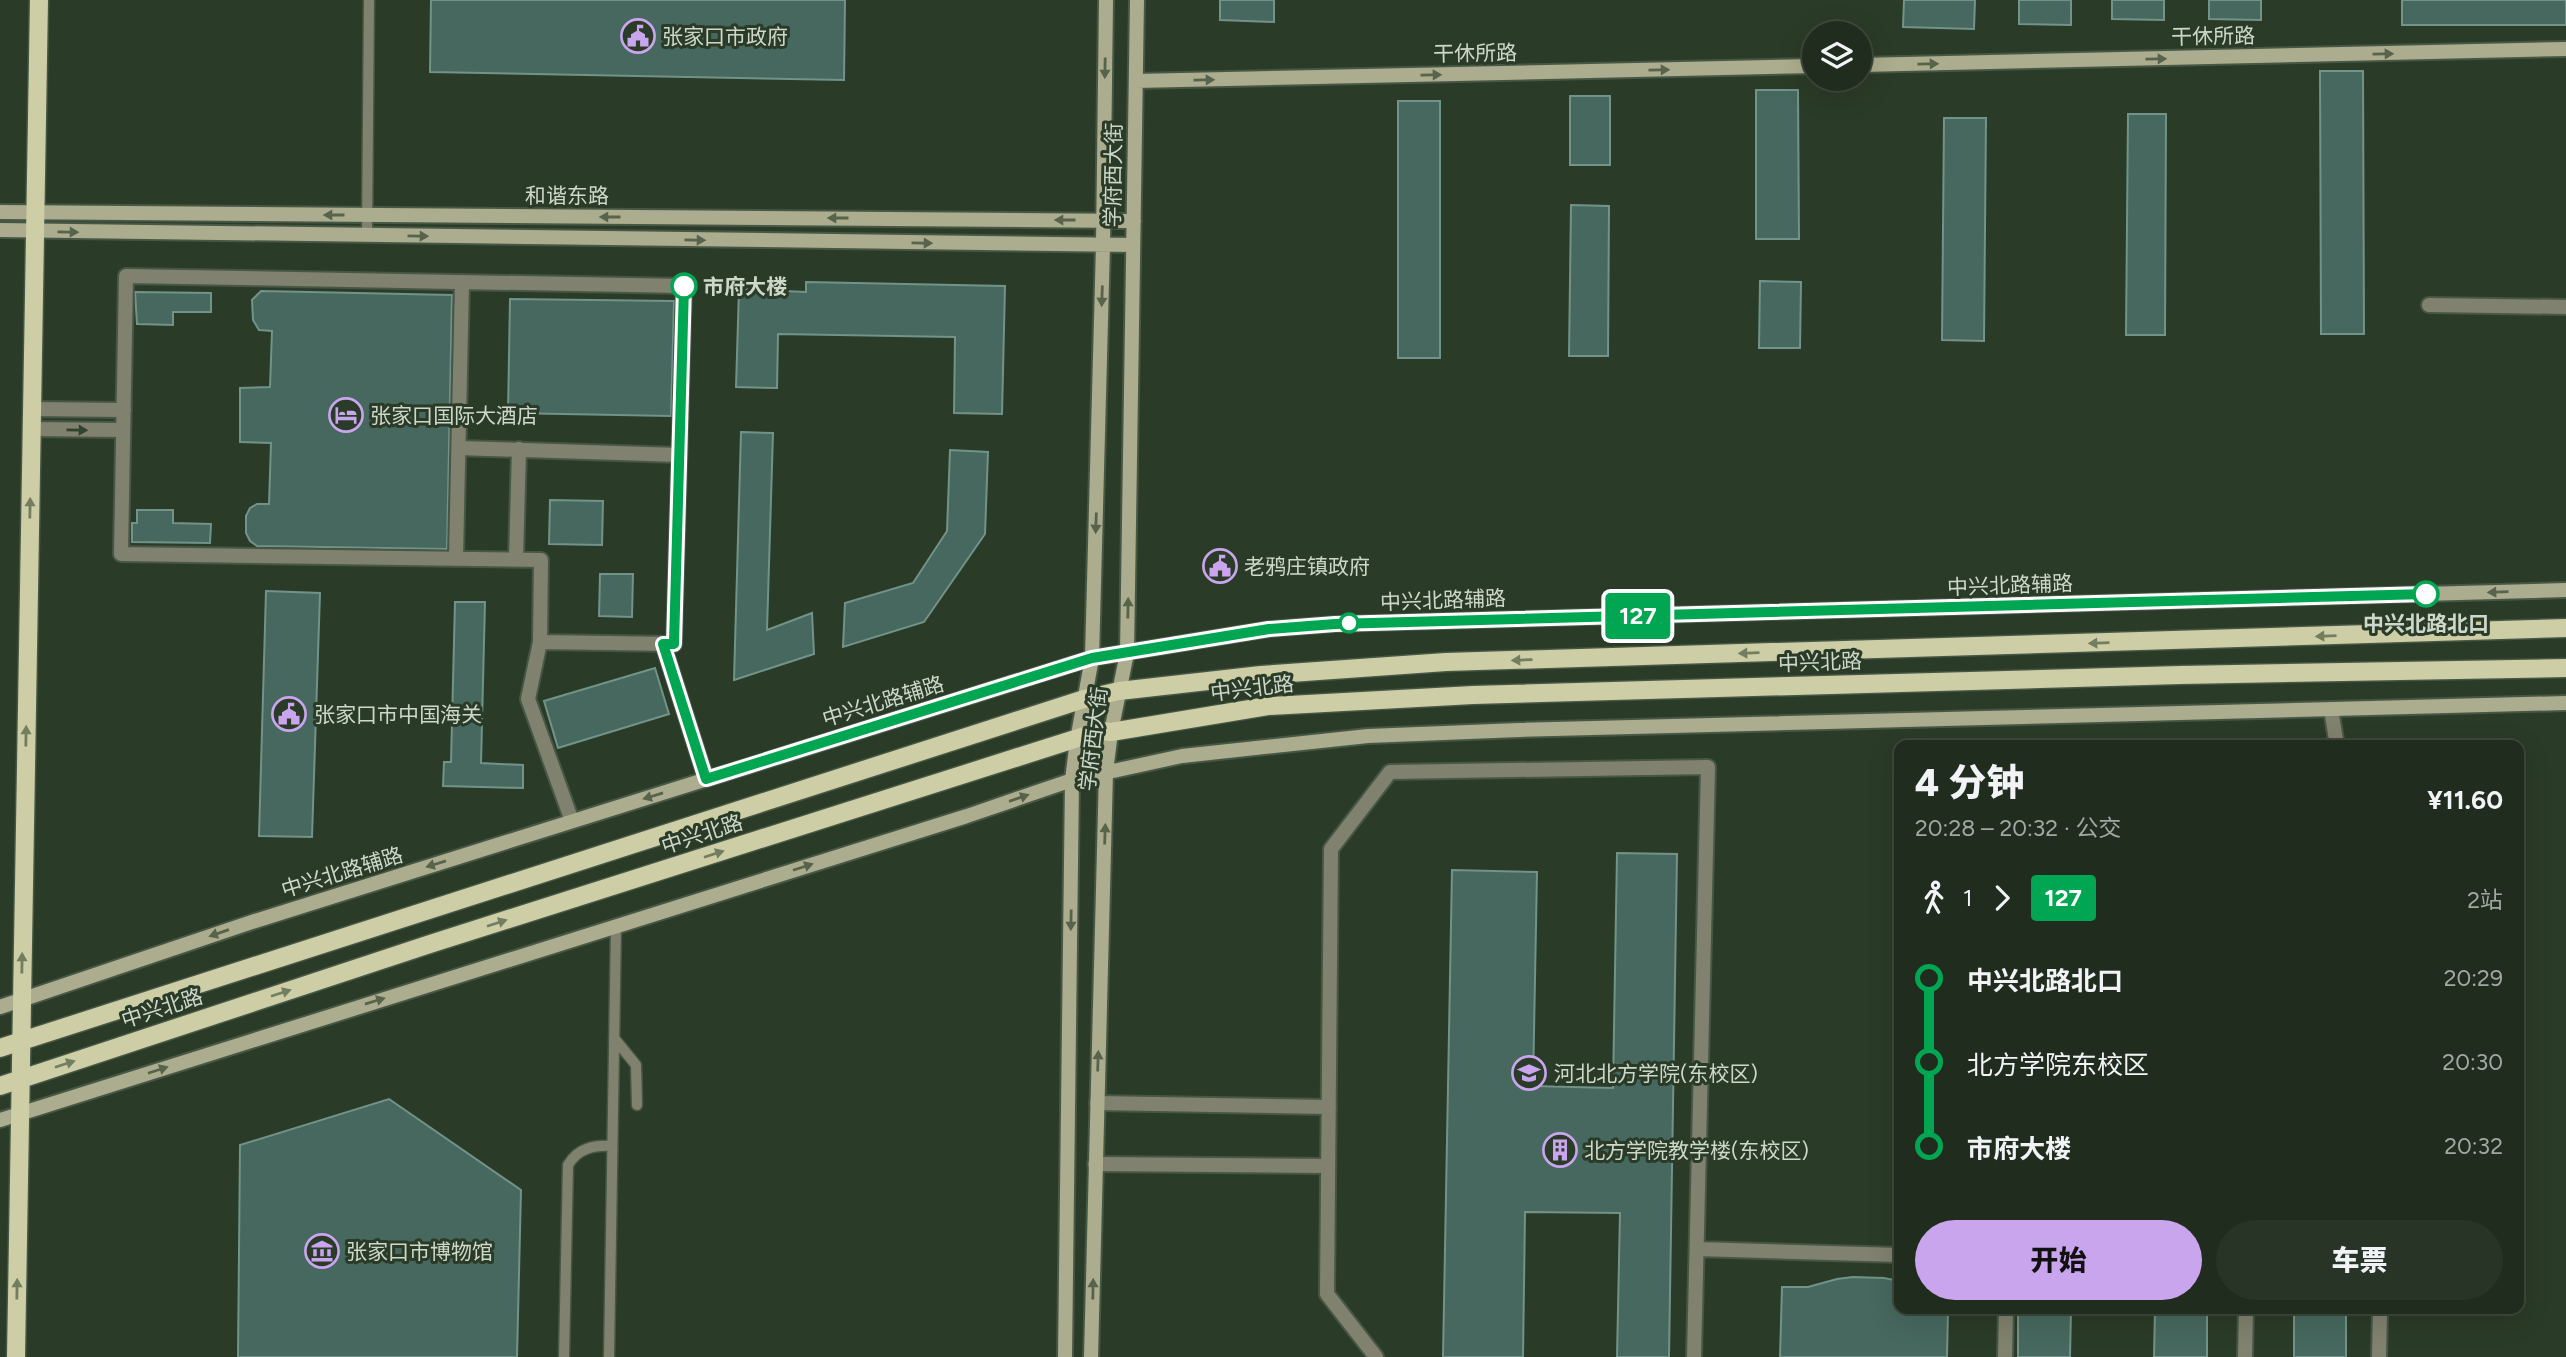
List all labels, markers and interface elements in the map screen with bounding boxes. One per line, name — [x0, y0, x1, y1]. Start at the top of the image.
public building icon: 张家口市政府 — [619, 17, 657, 55]
map controls — [1802, 21, 1872, 91]
button: layers — [1802, 21, 1872, 91]
street label: 干休所路 — [2171, 23, 2255, 49]
place label: 张家口市政府 — [662, 24, 788, 49]
street label: 干休所路 — [1433, 40, 1517, 66]
one-way arrow — [2373, 48, 2395, 59]
one-way arrow — [2145, 53, 2167, 64]
one-way arrow — [1100, 57, 1111, 79]
one-way arrow — [1918, 58, 1940, 69]
one-way arrow — [1648, 64, 1670, 75]
one-way arrow — [1421, 69, 1443, 80]
one-way arrow — [1193, 74, 1215, 85]
street label: 学府西大街 — [1100, 122, 1126, 228]
street label: 和谐东路 — [525, 183, 609, 208]
one-way arrow — [323, 209, 345, 221]
one-way arrow — [599, 211, 621, 223]
one-way arrow — [827, 213, 849, 224]
one-way arrow — [1054, 214, 1076, 226]
one-way arrow — [57, 226, 79, 238]
one-way arrow — [407, 231, 429, 242]
one-way arrow — [684, 234, 706, 246]
one-way arrow — [911, 237, 933, 249]
marker: 市府大楼 — [671, 273, 697, 299]
place label: 市府大楼 — [703, 274, 787, 299]
one-way arrow — [1096, 285, 1108, 307]
hotel icon: 张家口国际大酒店 — [327, 396, 365, 434]
place label: 张家口国际大酒店 — [370, 403, 538, 428]
one-way arrow — [67, 424, 89, 436]
one-way arrow — [25, 497, 36, 519]
one-way arrow — [1090, 512, 1102, 534]
public building icon: 老鸦庄镇政府 — [1201, 547, 1239, 585]
place label: 老鸦庄镇政府 — [1244, 554, 1370, 579]
street label: 中兴北路辅路 — [1947, 570, 2073, 600]
marker: 中兴北路北口 — [2413, 581, 2439, 607]
street label: 中兴北路辅路 — [1380, 585, 1506, 615]
one-way arrow — [2487, 587, 2509, 598]
line badge: 127 — [1598, 593, 1678, 639]
one-way arrow — [1122, 597, 1134, 619]
text: 127 — [1619, 601, 1657, 630]
place label: 中兴北路北口 — [2363, 611, 2489, 636]
unlabelled marker — [1339, 613, 1359, 633]
one-way arrow — [2315, 630, 2337, 641]
one-way arrow — [2088, 637, 2110, 648]
one-way arrow — [1738, 648, 1760, 659]
street label: 中兴北路 — [1778, 648, 1862, 676]
one-way arrow — [1510, 654, 1532, 665]
street label: 中兴北路 — [1209, 670, 1295, 706]
street label: 中兴北路辅路 — [819, 671, 947, 731]
street label: 学府西大街 — [1074, 685, 1112, 793]
public building icon: 张家口市中国海关 — [270, 695, 308, 733]
place label: 张家口市中国海关 — [314, 702, 482, 727]
one-way arrow — [21, 725, 32, 747]
text: 4 分钟 — [1915, 760, 2024, 806]
text: ¥11.60 — [2427, 784, 2503, 816]
one-way arrow — [642, 791, 663, 801]
one-way arrow — [1009, 792, 1030, 803]
street label: 中兴北路 — [658, 809, 746, 859]
text: 20:28 – 20:32 · 公交 — [1915, 814, 2121, 842]
one-way arrow — [1099, 823, 1110, 845]
street label: 中兴北路辅路 — [278, 842, 406, 902]
one-way arrow — [704, 848, 725, 859]
one-way arrow — [425, 859, 446, 870]
one-way arrow — [792, 862, 813, 872]
icon: walk — [1915, 879, 1953, 917]
icon: forward — [1983, 879, 2021, 917]
text: 127 — [2045, 883, 2082, 912]
text: 1 — [1963, 884, 1973, 912]
text: 2站 — [2467, 886, 2503, 914]
one-way arrow — [1065, 910, 1076, 932]
one-way arrow — [487, 917, 508, 927]
one-way arrow — [209, 928, 230, 939]
one-way arrow — [17, 952, 28, 974]
text: 20:29 — [2444, 964, 2503, 992]
text: 中兴北路北口 — [1967, 965, 2123, 997]
street label: 中兴北路 — [118, 983, 206, 1033]
one-way arrow — [270, 987, 291, 998]
one-way arrow — [365, 995, 386, 1006]
text: 20:30 — [2442, 1048, 2503, 1076]
text: 北方学院东校区 — [1967, 1049, 2149, 1081]
one-way arrow — [1092, 1050, 1104, 1072]
school or university icon: 河北北方学院(东校区) — [1510, 1054, 1548, 1092]
one-way arrow — [54, 1059, 75, 1069]
place label: 河北北方学院(东校区) — [1554, 1061, 1758, 1086]
one-way arrow — [148, 1064, 169, 1074]
building icon: 北方学院教学楼(东校区) — [1541, 1131, 1579, 1169]
text: 20:32 — [2444, 1132, 2503, 1160]
text: 市府大楼 — [1967, 1133, 2071, 1165]
place label: 北方学院教学楼(东校区) — [1584, 1138, 1809, 1163]
button: 开始 — [1915, 1220, 2202, 1300]
button: 车票 — [2216, 1220, 2503, 1300]
museum icon: 张家口市博物馆 — [303, 1232, 341, 1270]
place label: 张家口市博物馆 — [346, 1239, 493, 1264]
one-way arrow — [11, 1278, 23, 1300]
one-way arrow — [1087, 1278, 1098, 1300]

